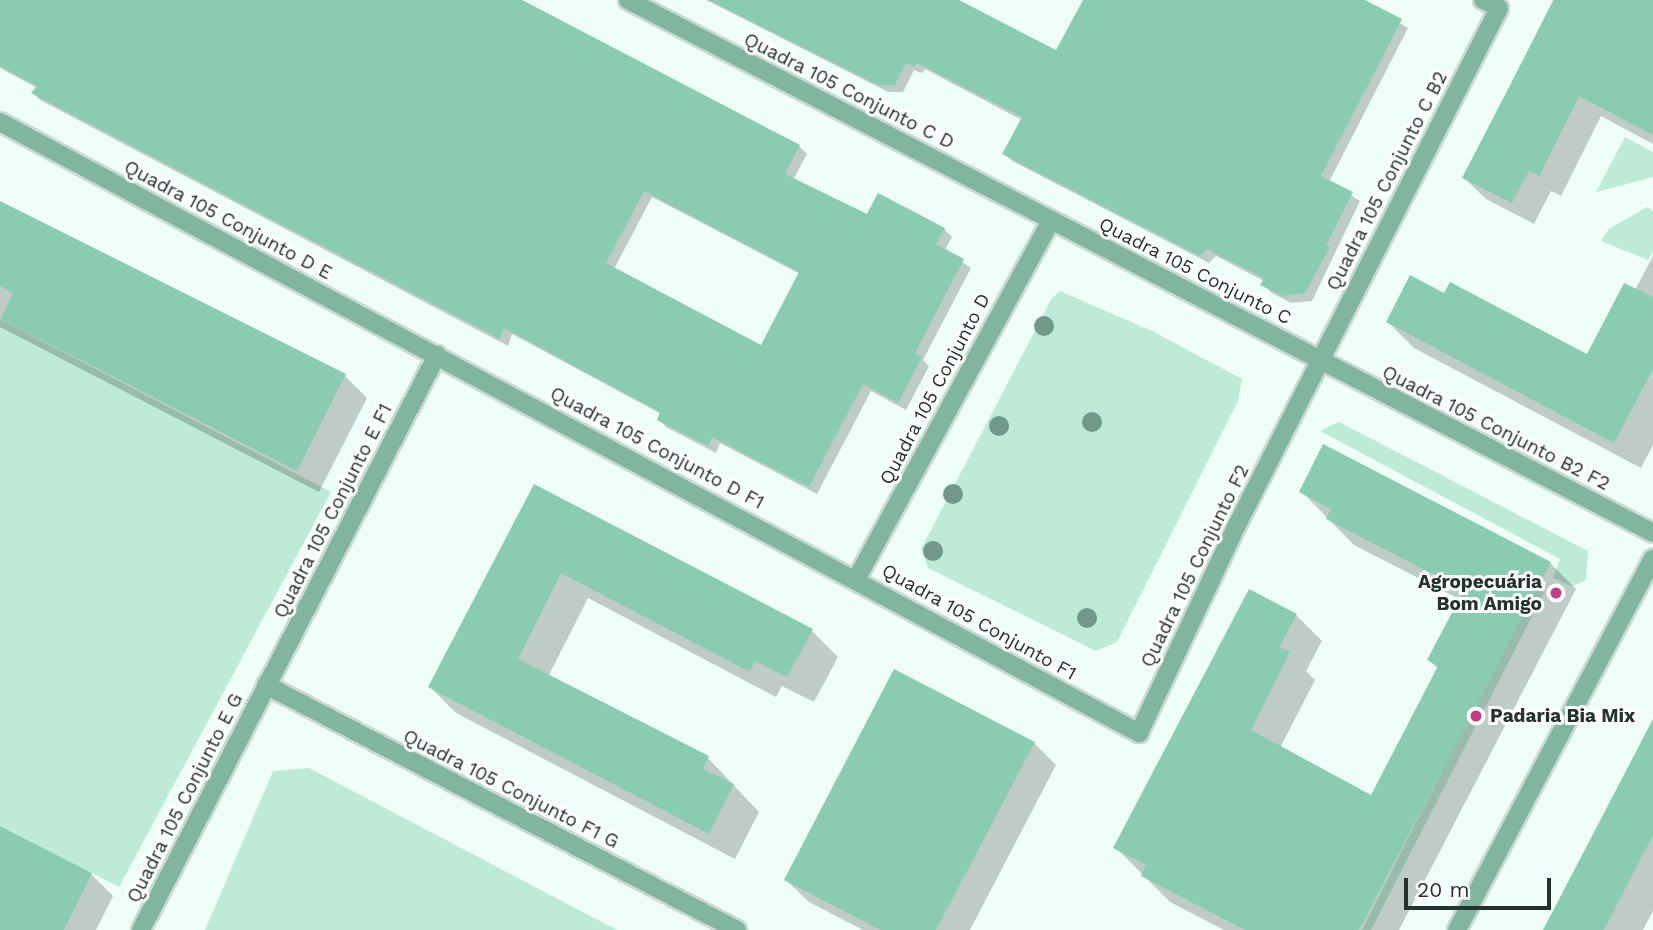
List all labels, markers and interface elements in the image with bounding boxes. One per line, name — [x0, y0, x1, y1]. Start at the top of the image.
street label: Quadra 105 Conjunto C D — [740, 28, 958, 154]
street label: Quadra 105 Conjunto C B2 — [1322, 67, 1452, 295]
street label: Quadra 105 Conjunto D E — [120, 155, 336, 285]
street label: Quadra 105 Conjunto C — [1095, 212, 1295, 330]
street label: Quadra 105 Conjunto D — [875, 289, 995, 489]
street label: Quadra 105 Conjunto B2 F2 — [1378, 360, 1614, 496]
street label: Quadra 105 Conjunto D F1 — [546, 382, 768, 514]
street label: Quadra 105 Conjunto E F1 — [269, 400, 397, 622]
street label: Quadra 105 Conjunto F2 — [1136, 461, 1254, 671]
street label: Quadra 105 Conjunto F1 — [877, 559, 1081, 685]
place label: Agropecuária Bom Amigo — [1418, 571, 1542, 615]
marker: Agropecuária Bom Amigo — [1548, 585, 1564, 601]
street label: Quadra 105 Conjunto E G — [122, 689, 248, 907]
place label: Padaria Bia Mix — [1490, 705, 1636, 727]
marker: Padaria Bia Mix — [1468, 708, 1484, 724]
street label: Quadra 105 Conjunto F1 G — [399, 724, 623, 854]
scale bar — [1408, 864, 1555, 908]
text: 20 m — [1417, 877, 1469, 902]

